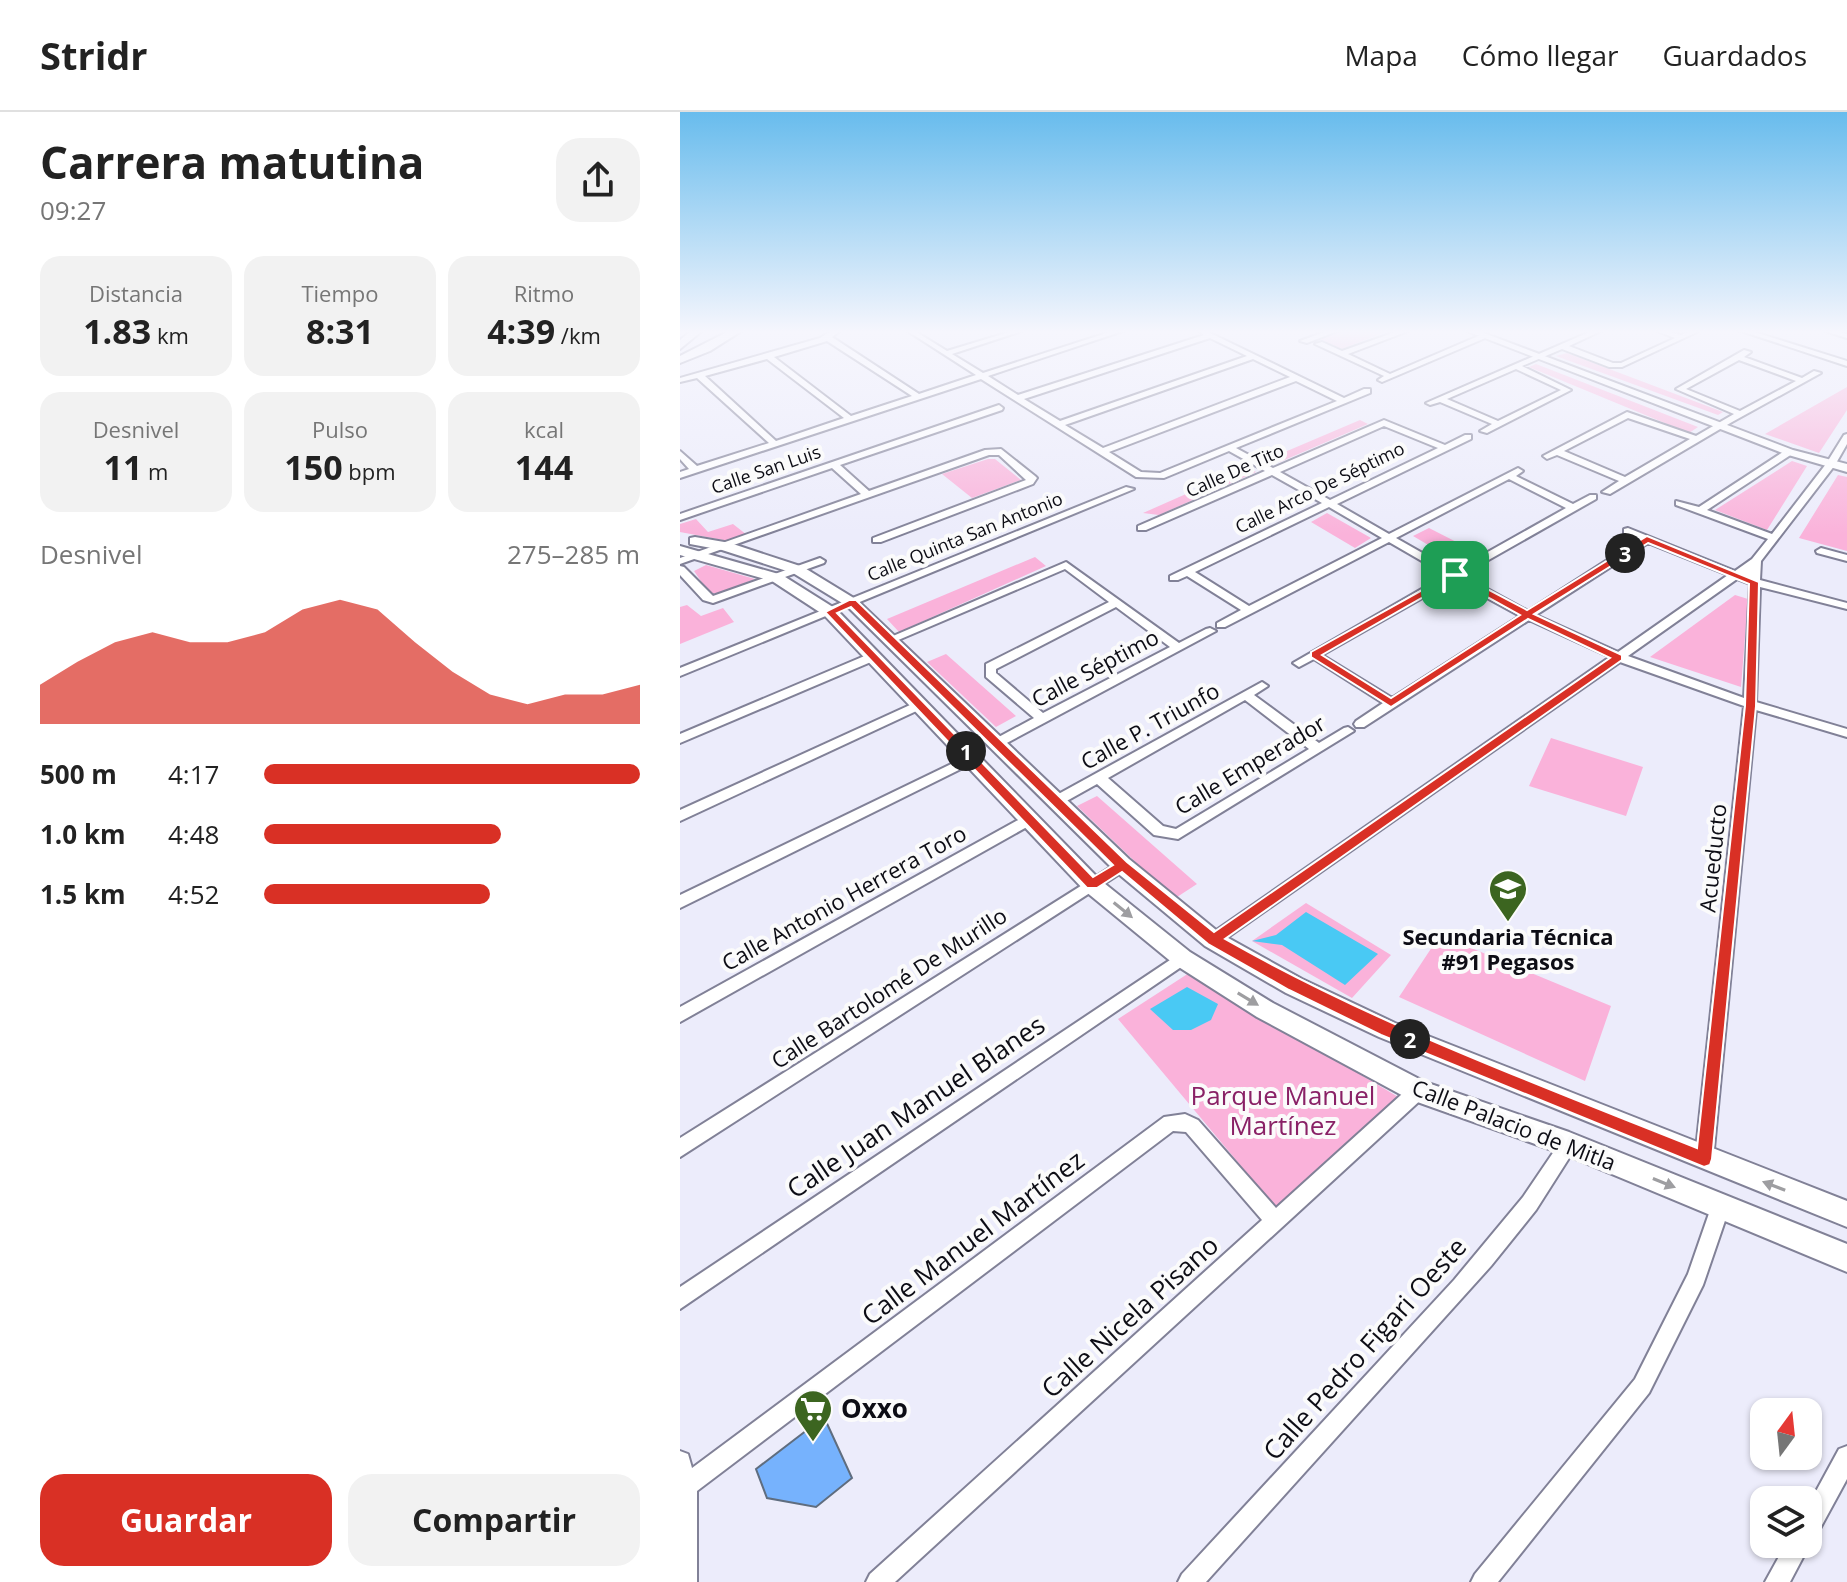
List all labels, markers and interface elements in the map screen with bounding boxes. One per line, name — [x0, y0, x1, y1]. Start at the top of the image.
text: Stridr — [40, 29, 148, 81]
text: Mapa — [1344, 36, 1418, 74]
text: Cómo llegar — [1462, 36, 1618, 74]
text: Guardados — [1662, 36, 1807, 74]
text: Carrera matutina — [40, 132, 424, 192]
button: share — [556, 138, 640, 222]
text: 09:27 — [40, 192, 106, 228]
text: Distancia — [89, 278, 183, 308]
text: Tiempo — [301, 278, 379, 308]
text: Ritmo — [514, 278, 574, 308]
text: 1.83 — [83, 308, 151, 354]
text: 8:31 — [306, 308, 374, 354]
text: 4:39 — [487, 308, 555, 354]
text: km — [151, 320, 189, 350]
text: /km — [555, 320, 601, 350]
text: Desnivel — [93, 414, 179, 444]
text: Pulso — [312, 414, 368, 444]
text: kcal — [524, 414, 564, 444]
street label: Calle Arco De Séptimo — [1231, 436, 1408, 539]
street label: Calle De Tito — [1182, 438, 1287, 502]
street label: Calle San Luis — [708, 439, 824, 499]
text: 11 — [104, 444, 142, 490]
text: 150 — [284, 444, 343, 490]
text: 144 — [515, 444, 573, 490]
text: m — [142, 456, 168, 486]
text: bpm — [343, 456, 396, 486]
street label: Calle Quinta San Antonio — [863, 486, 1066, 586]
pin: 3 — [1605, 533, 1645, 573]
text: Desnivel — [40, 536, 143, 572]
text: 275–285 m — [507, 536, 640, 572]
text: 3 — [1619, 538, 1631, 568]
pin — [1421, 541, 1489, 609]
icon: arrive — [1433, 553, 1477, 597]
street label: Calle Séptimo — [1026, 621, 1163, 713]
street label: Calle P. Triunfo — [1075, 675, 1224, 776]
street label: Calle Emperador — [1169, 707, 1330, 821]
pin: 1 — [946, 731, 986, 771]
text: 1 — [960, 736, 972, 766]
text: 500 m — [40, 756, 117, 792]
text: 4:17 — [168, 756, 219, 792]
street label: Acueducto — [1691, 802, 1733, 914]
text: 1.0 km — [40, 816, 126, 852]
text: 4:48 — [168, 816, 219, 852]
street label: Calle Antonio Herrera Toro — [716, 817, 971, 977]
school or university icon: Secundaria Técnica #91 Pegasos — [1487, 868, 1529, 923]
text: 1.5 km — [40, 876, 126, 912]
text: 4:52 — [168, 876, 219, 912]
street label: Calle Bartolomé De Murillo — [765, 900, 1012, 1075]
one-way arrow — [1113, 901, 1133, 918]
place label: Secundaria Técnica #91 Pegasos — [1402, 921, 1614, 976]
one-way arrow — [1237, 992, 1259, 1006]
street label: Calle Juan Manuel Blanes — [779, 1006, 1051, 1206]
pin: 2 — [1390, 1019, 1430, 1059]
text: 2 — [1404, 1024, 1416, 1054]
street label: Calle Palacio de Mitla — [1408, 1071, 1621, 1177]
park label: Parque Manuel Martínez — [1191, 1077, 1375, 1143]
street label: Calle Manuel Martínez — [854, 1142, 1091, 1333]
one-way arrow — [1652, 1176, 1676, 1189]
one-way arrow — [1762, 1179, 1786, 1192]
street label: Calle Nicela Pisano — [1033, 1227, 1226, 1406]
street label: Calle Pedro Figari Oeste — [1255, 1229, 1474, 1467]
supermarket icon: Oxxo — [792, 1388, 834, 1443]
place label: Oxxo — [841, 1390, 908, 1426]
north arrow — [1750, 1398, 1822, 1470]
map controls — [1750, 1398, 1822, 1558]
button: Guardar — [40, 1474, 332, 1566]
button: Compartir — [348, 1474, 640, 1566]
button: layers — [1750, 1486, 1822, 1558]

